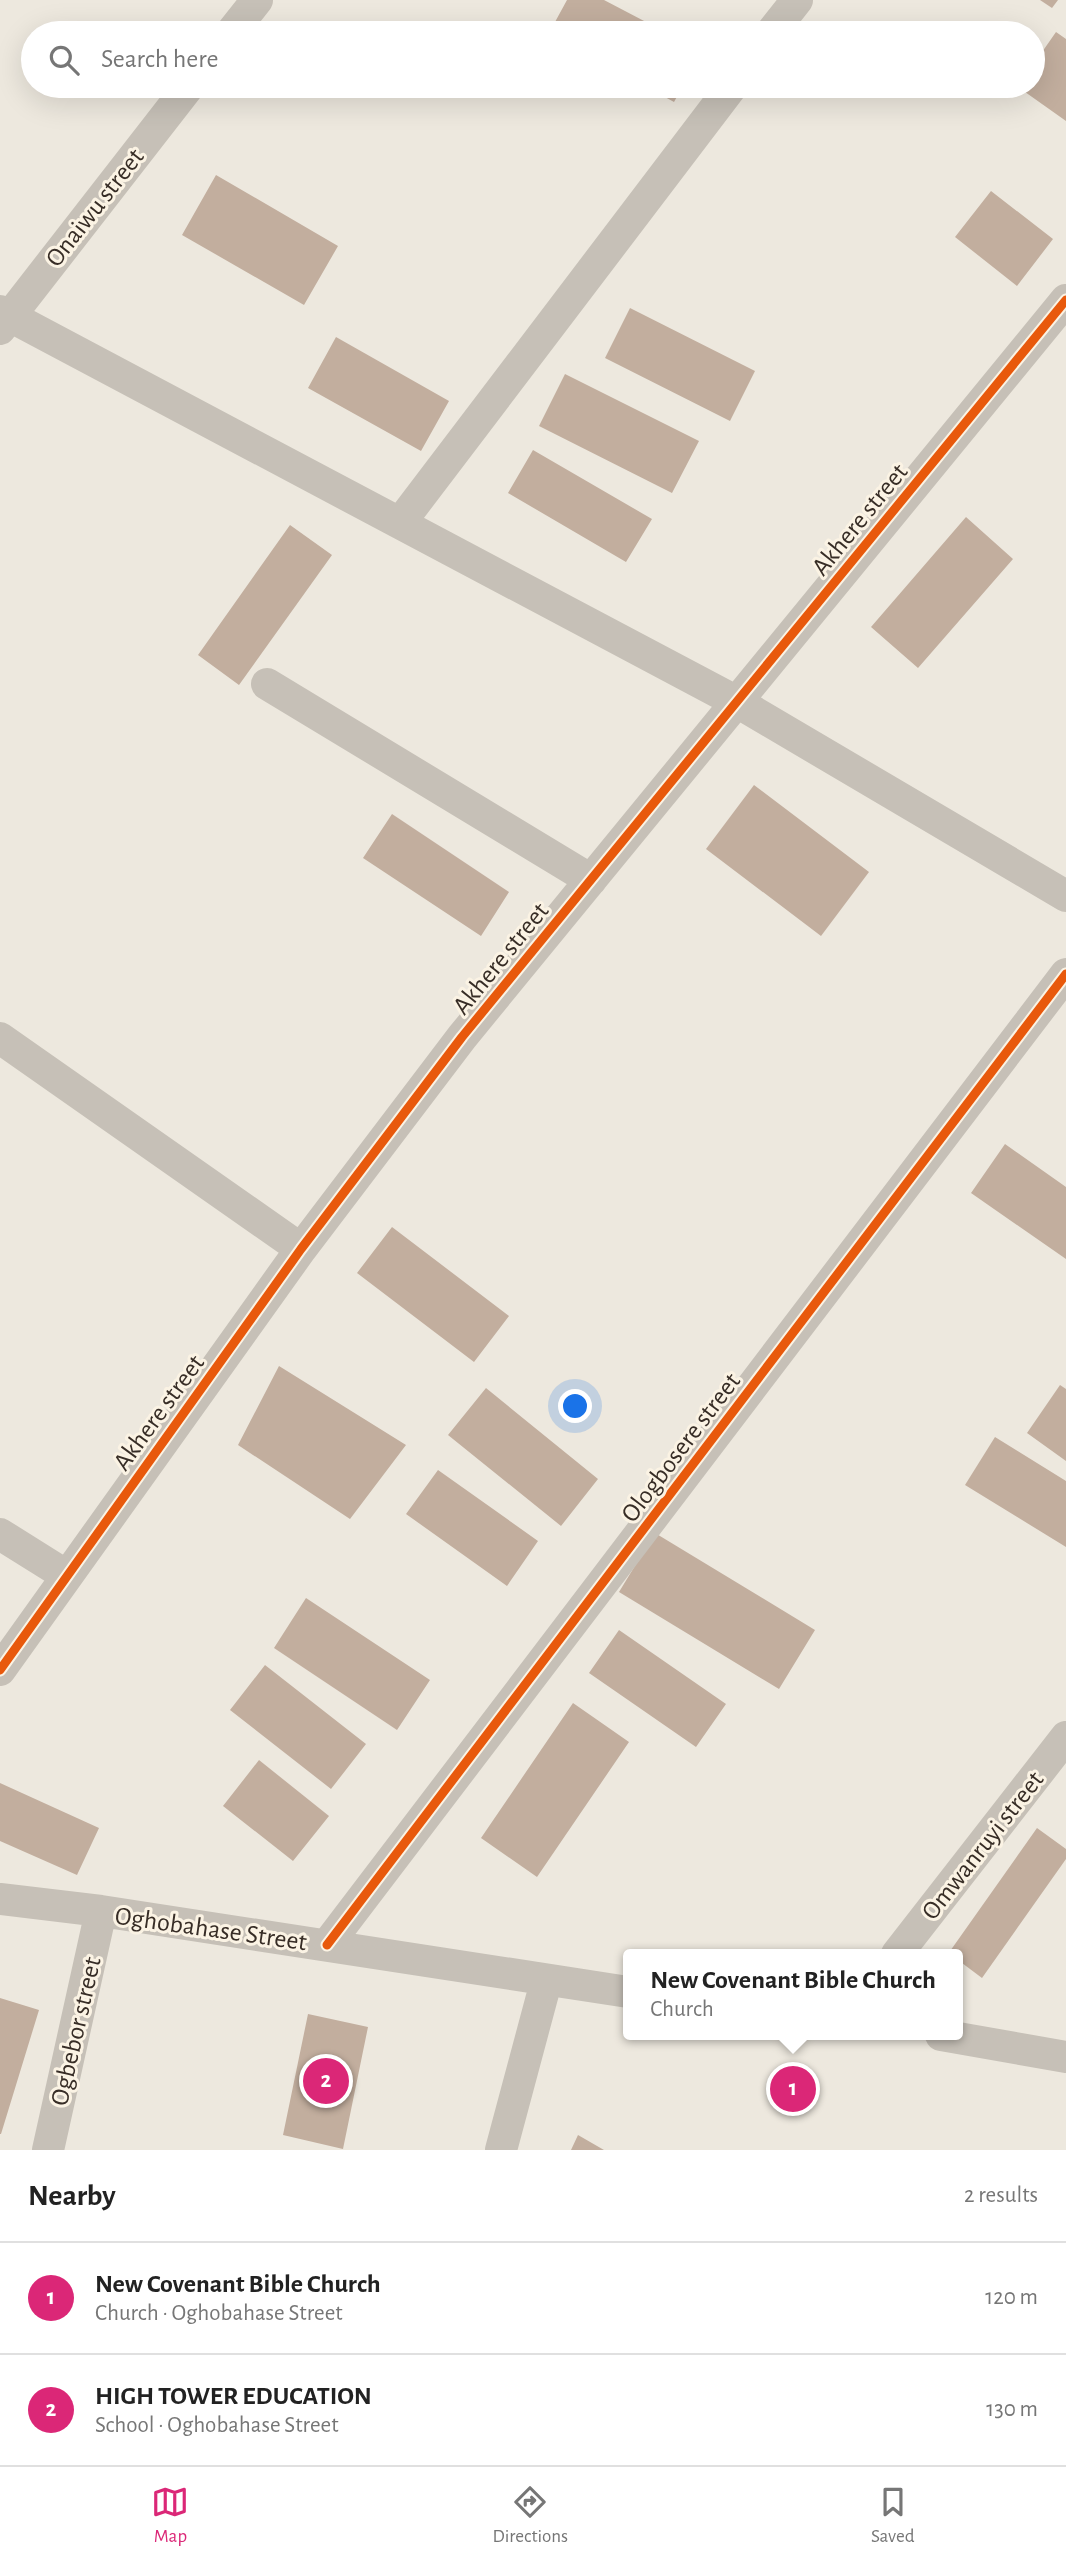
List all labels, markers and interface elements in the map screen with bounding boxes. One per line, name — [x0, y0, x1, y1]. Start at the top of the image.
search box — [21, 21, 1045, 98]
icon: search — [45, 41, 83, 79]
text: Search here — [101, 46, 219, 72]
street label: Onaiwu street — [41, 144, 149, 272]
street label: Akhere street — [807, 459, 913, 580]
street label: Akhere street — [448, 898, 554, 1019]
street label: Akhere street — [108, 1350, 209, 1475]
street label: Ologbosere street — [616, 1368, 745, 1527]
your location — [558, 1389, 592, 1423]
street label: Omwanruyi street — [917, 1767, 1049, 1925]
street label: Oghobahase Street — [113, 1903, 308, 1955]
popup — [623, 1949, 963, 2040]
street label: Ogbebor street — [46, 1954, 106, 2108]
text: New Covenant Bible Church — [650, 1967, 936, 1993]
text: Church — [650, 1998, 714, 2021]
pin: 2 — [303, 2055, 349, 2107]
pin: 1 — [770, 2063, 816, 2115]
text: Nearby — [28, 2181, 116, 2211]
text: 2 results — [964, 2184, 1038, 2207]
text: New Covenant Bible Church — [95, 2271, 381, 2297]
text: 1 — [47, 2286, 55, 2309]
text: 120 m — [985, 2286, 1038, 2309]
text: Church · Oghobahase Street — [95, 2302, 343, 2325]
text: HIGH TOWER EDUCATION — [95, 2383, 372, 2409]
text: 2 — [46, 2398, 56, 2421]
text: 130 m — [986, 2398, 1038, 2421]
text: School · Oghobahase Street — [95, 2414, 338, 2437]
tab: Map — [151, 2483, 189, 2548]
tab: Directions — [492, 2483, 568, 2548]
tab: Saved — [871, 2483, 915, 2548]

